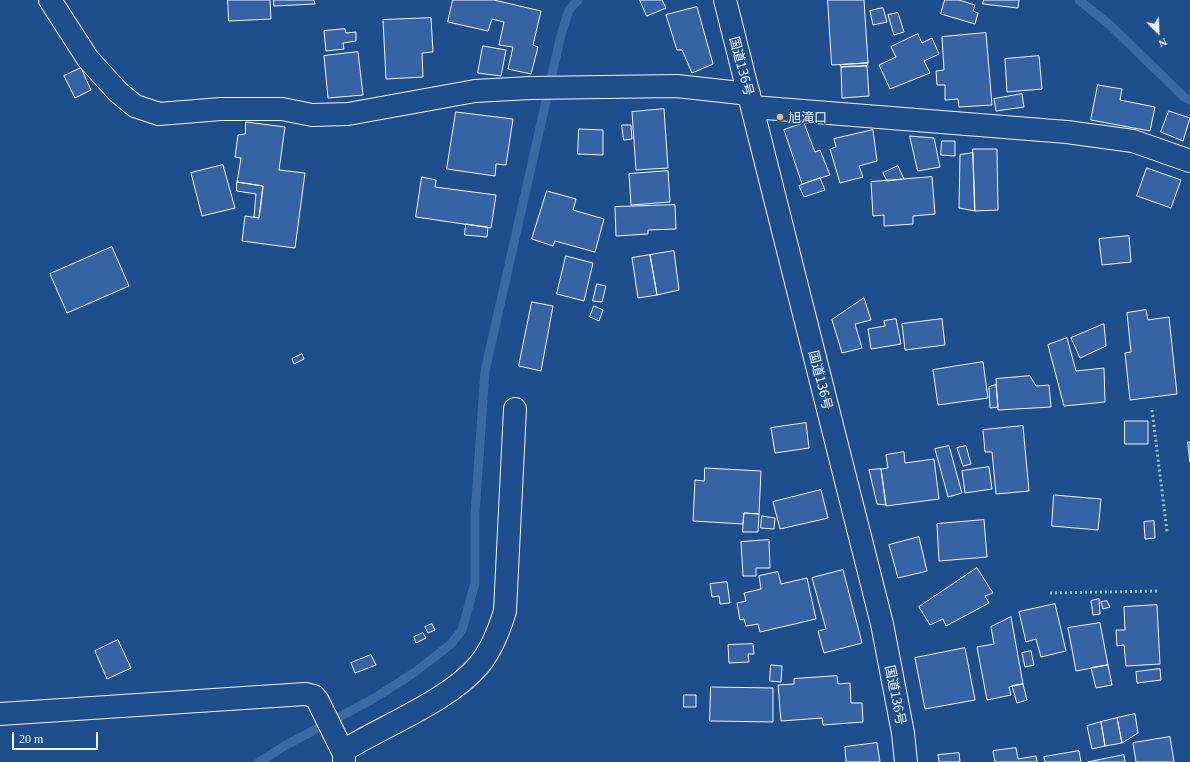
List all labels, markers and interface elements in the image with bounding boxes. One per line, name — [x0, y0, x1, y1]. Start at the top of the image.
north arrow — [1138, 12, 1178, 52]
street label: 国道136号 — [727, 35, 757, 97]
text: N — [1157, 36, 1169, 50]
place label: 旭滝口 — [788, 109, 827, 125]
marker: 旭滝口 — [775, 112, 785, 122]
street label: 国道136号 — [806, 349, 836, 411]
street label: 国道136号 — [883, 664, 909, 726]
scale bar — [14, 724, 100, 750]
text: 20 m — [19, 732, 43, 746]

